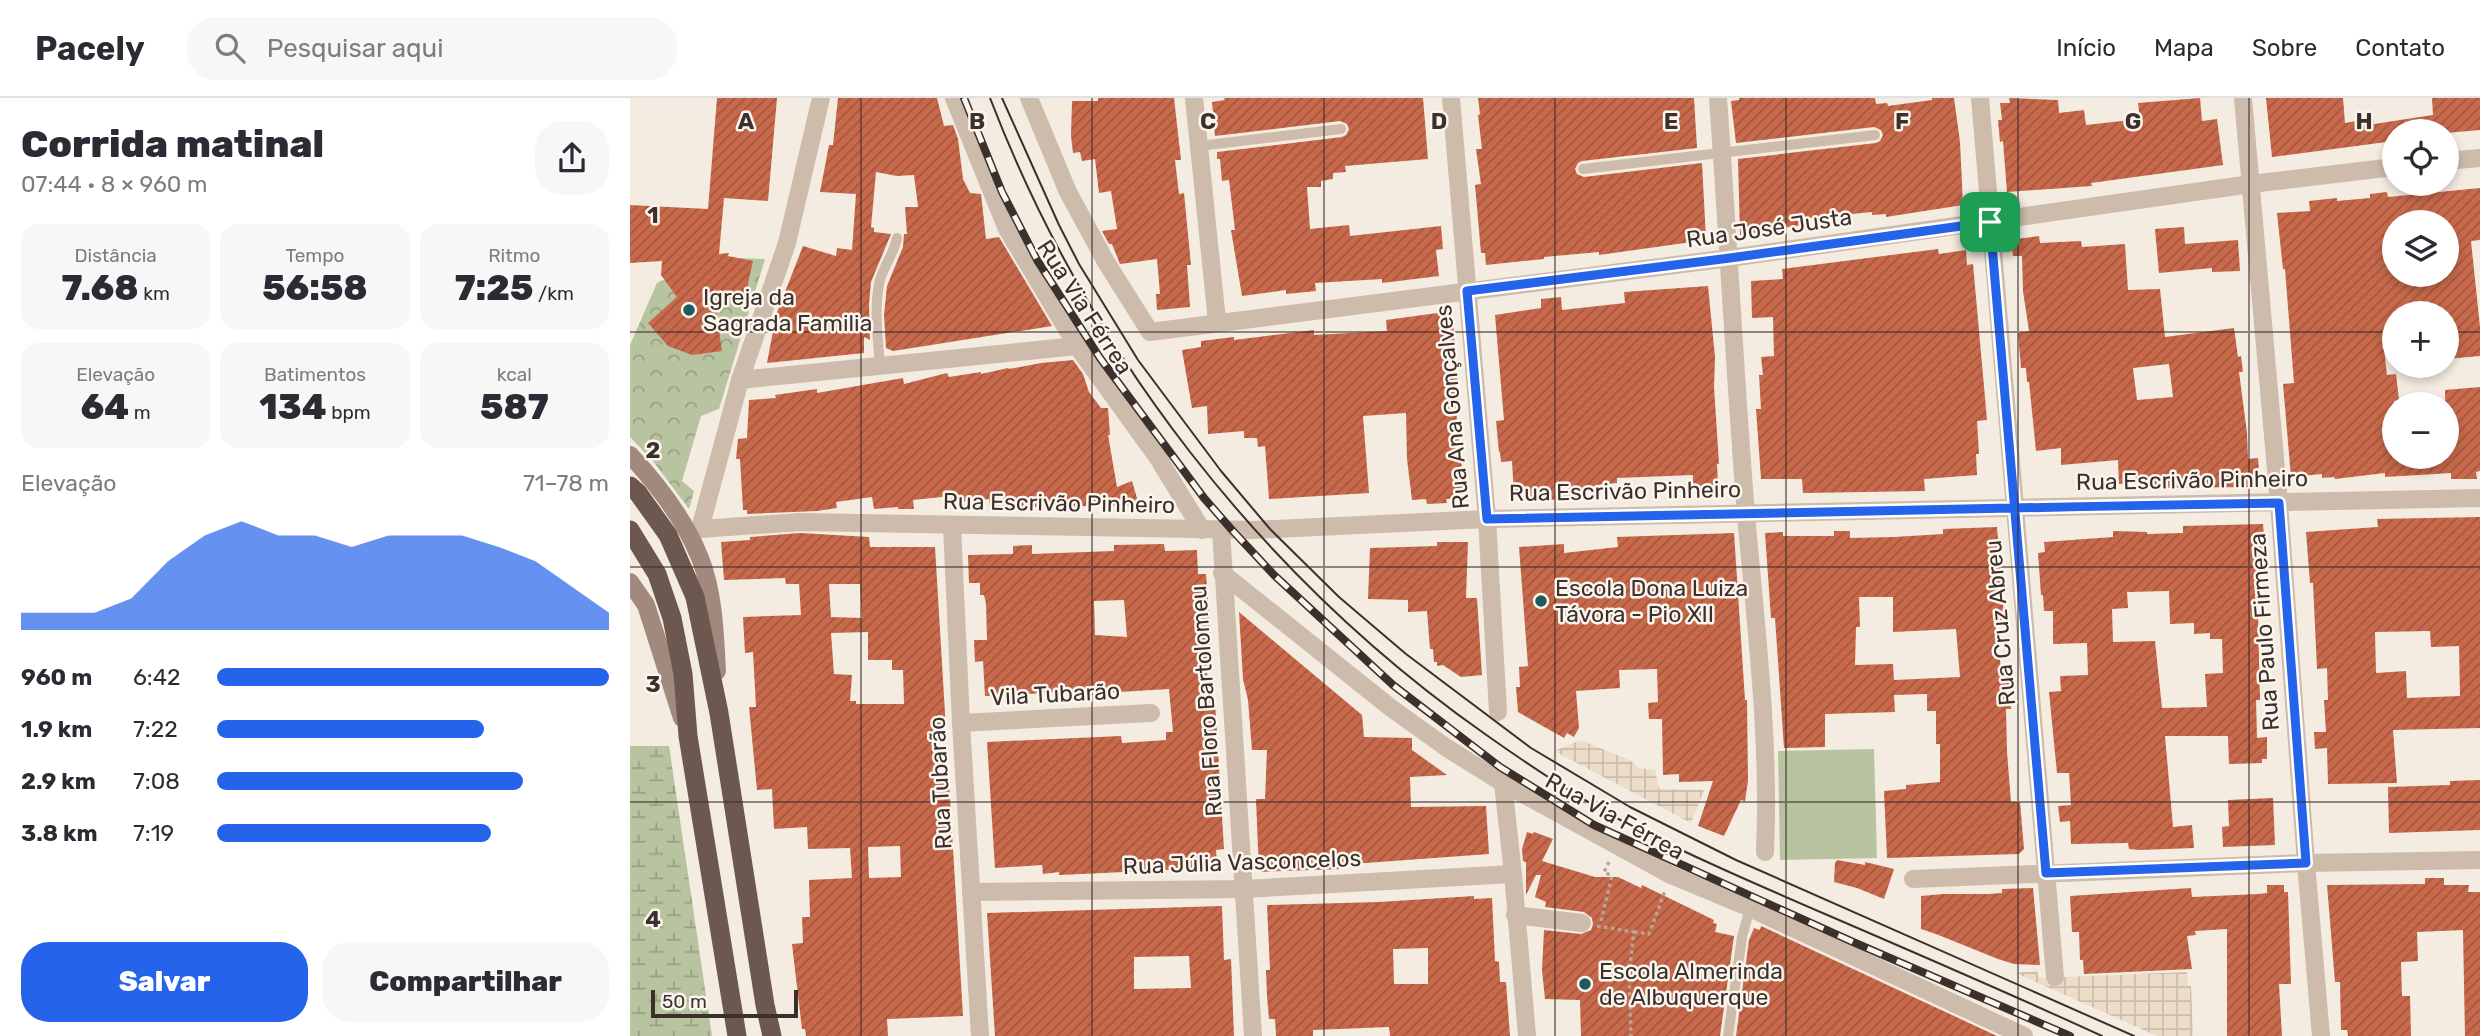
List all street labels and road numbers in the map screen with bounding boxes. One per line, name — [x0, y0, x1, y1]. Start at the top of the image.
street label: Rua José Justa — [1684, 203, 1854, 253]
street label: Rua Via Férrea — [1031, 235, 1139, 379]
street label: Rua Ana Gonçalves — [1429, 304, 1475, 510]
street label: Rua Escrivão Pinheiro — [2076, 464, 2308, 496]
street label: Rua Escrivão Pinheiro — [1509, 475, 1741, 507]
street label: Rua Escrivão Pinheiro — [943, 487, 1175, 519]
street label: Rua Paulo Firmeza — [2243, 532, 2285, 732]
street label: Rua Cruz Abreu — [1979, 539, 2021, 707]
street label: Rua Floro Bartolomeu — [1184, 584, 1228, 818]
street label: Vila Tubarão — [989, 677, 1121, 711]
street label: Rua Tubarão — [923, 716, 957, 850]
street label: Rua Via Férrea — [1541, 766, 1689, 866]
street label: Rua Júlia Vasconcelos — [1122, 844, 1362, 880]

